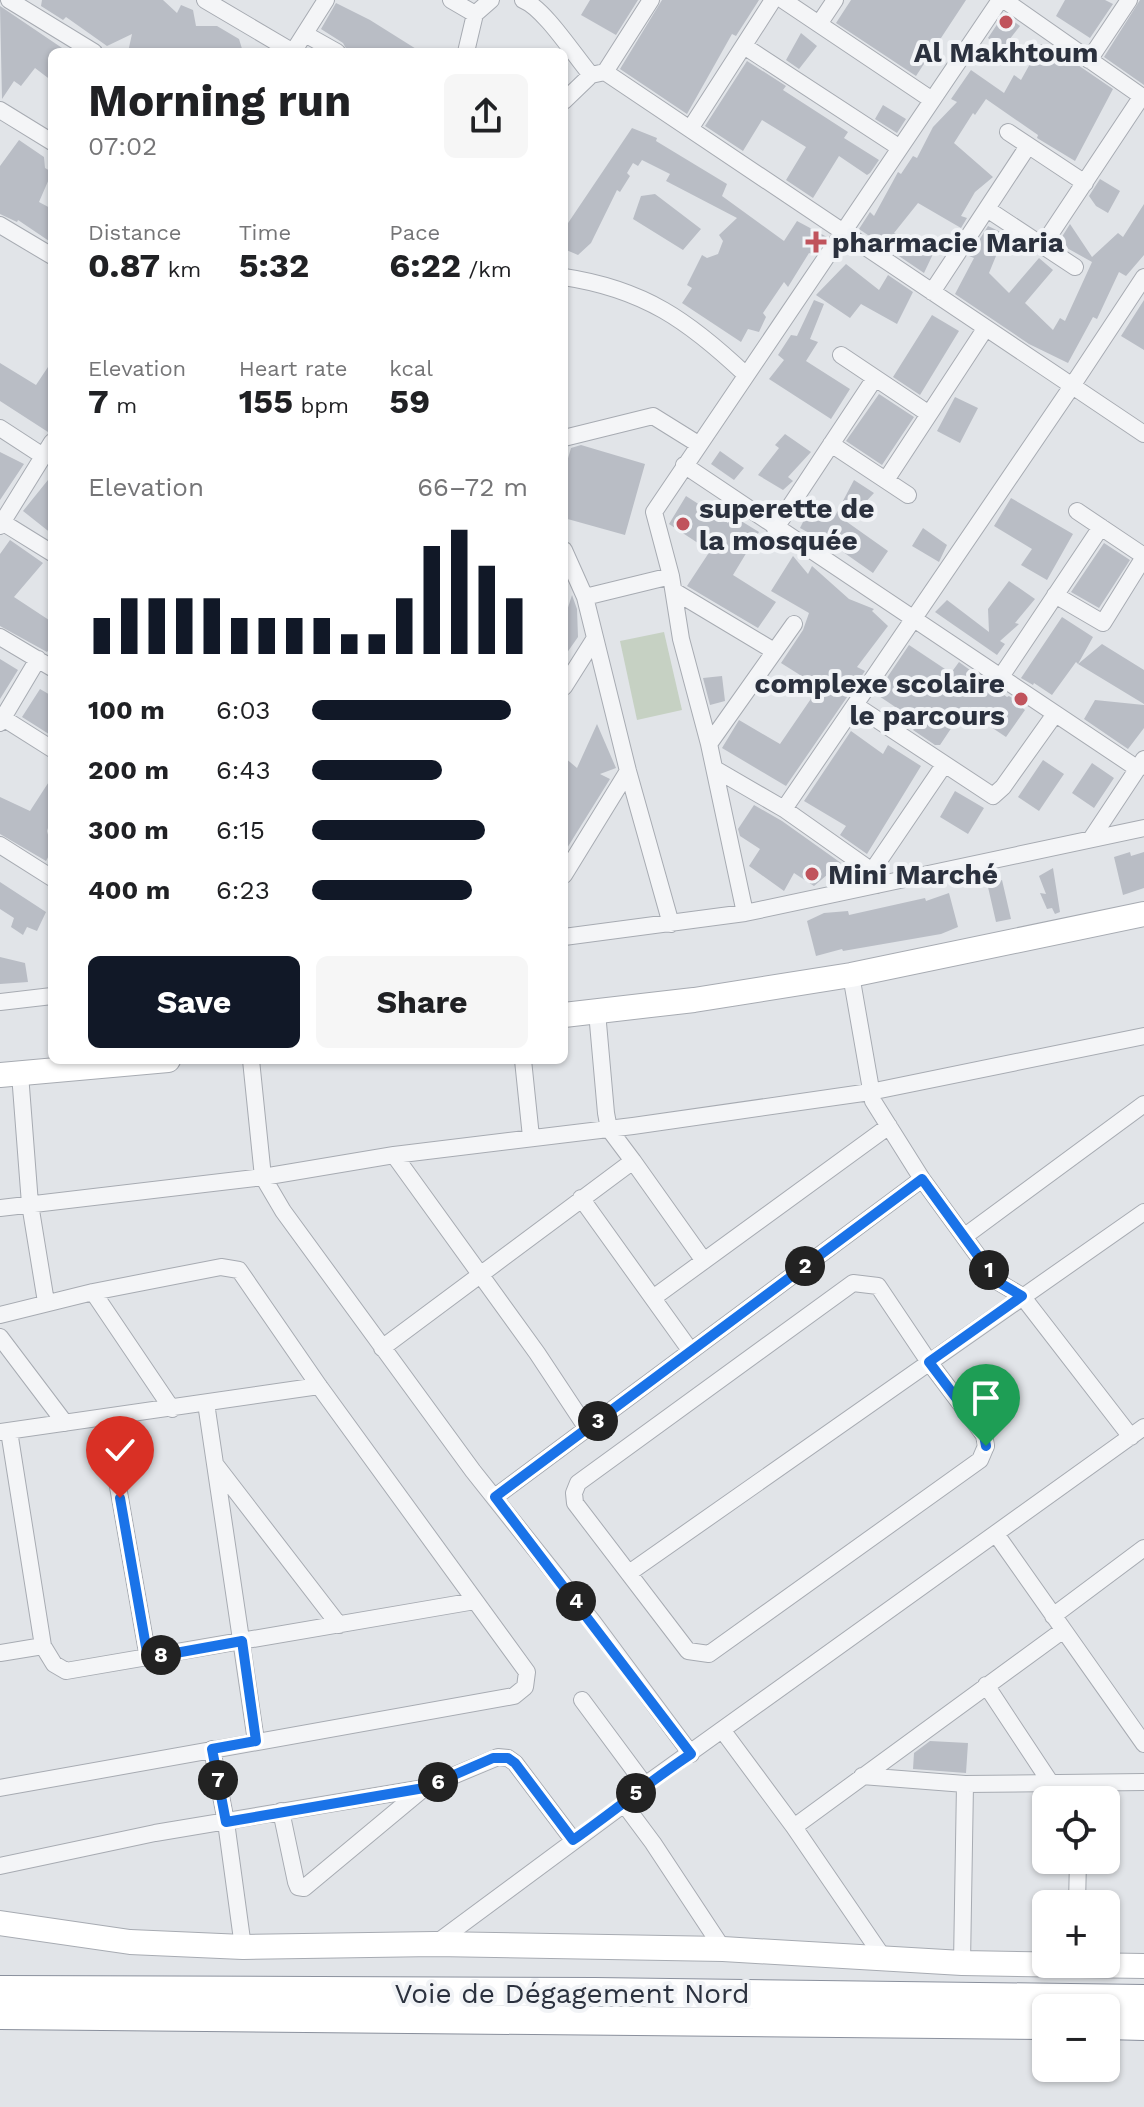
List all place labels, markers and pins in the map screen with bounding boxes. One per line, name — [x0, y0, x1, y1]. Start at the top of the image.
marker: Al Makhtoum — [997, 13, 1015, 31]
place label: Al Makhtoum — [914, 36, 1098, 69]
place label: pharmacie Maria — [832, 226, 1065, 259]
marker: pharmacie Maria — [807, 233, 825, 251]
place label: superette de la mosquée — [699, 492, 874, 557]
marker: superette de la mosquée — [674, 515, 692, 533]
place label: complexe scolaire le parcours — [755, 667, 1005, 732]
marker: complexe scolaire le parcours — [1012, 690, 1030, 708]
place label: Mini Marché — [828, 858, 998, 891]
marker: Mini Marché — [803, 865, 821, 883]
pin: 2 — [785, 1246, 825, 1286]
pin: 1 — [969, 1250, 1009, 1290]
pin — [952, 1364, 1020, 1446]
pin: 3 — [578, 1401, 618, 1441]
pin — [86, 1416, 154, 1498]
pin: 4 — [556, 1581, 596, 1621]
pin: 8 — [141, 1635, 181, 1675]
pin: 7 — [198, 1760, 238, 1800]
pin: 6 — [418, 1762, 458, 1802]
pin: 5 — [616, 1773, 656, 1813]

